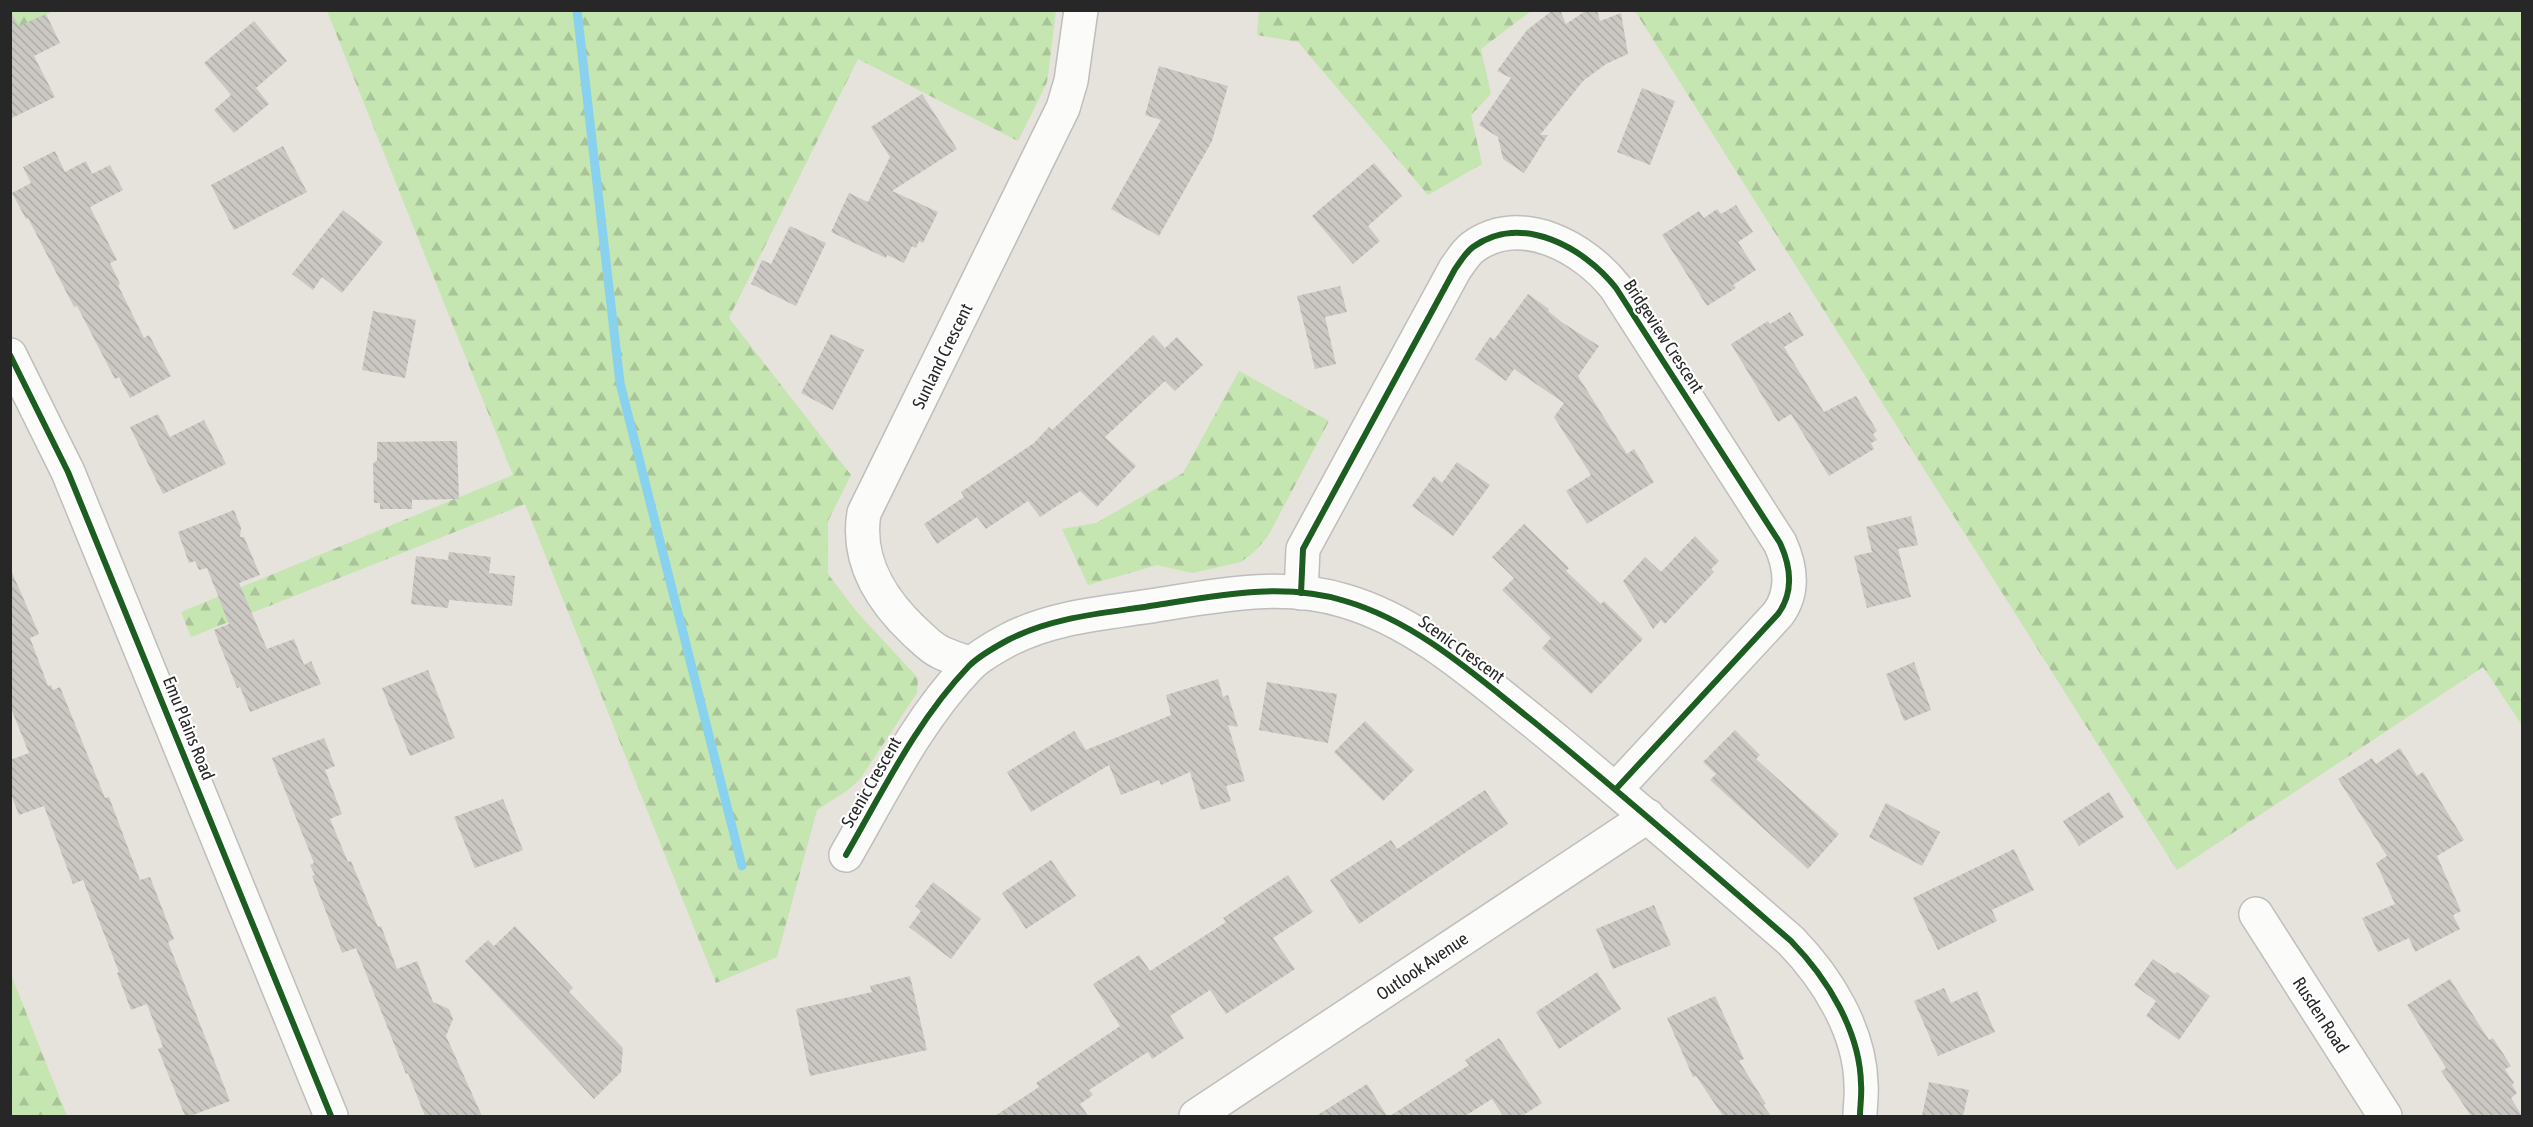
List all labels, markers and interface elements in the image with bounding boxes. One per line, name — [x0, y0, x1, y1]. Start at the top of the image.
street label: Bridgeview Crescent — [1619, 275, 1709, 397]
street label: Sunland Crescent — [907, 300, 977, 412]
street label: Scenic Crescent — [1415, 611, 1509, 687]
street label: Emu Plains Road — [159, 673, 219, 783]
street label: Scenic Crescent — [837, 733, 905, 831]
street label: Outlook Avenue — [1372, 928, 1472, 1004]
street label: Rusden Road — [2289, 973, 2353, 1057]

